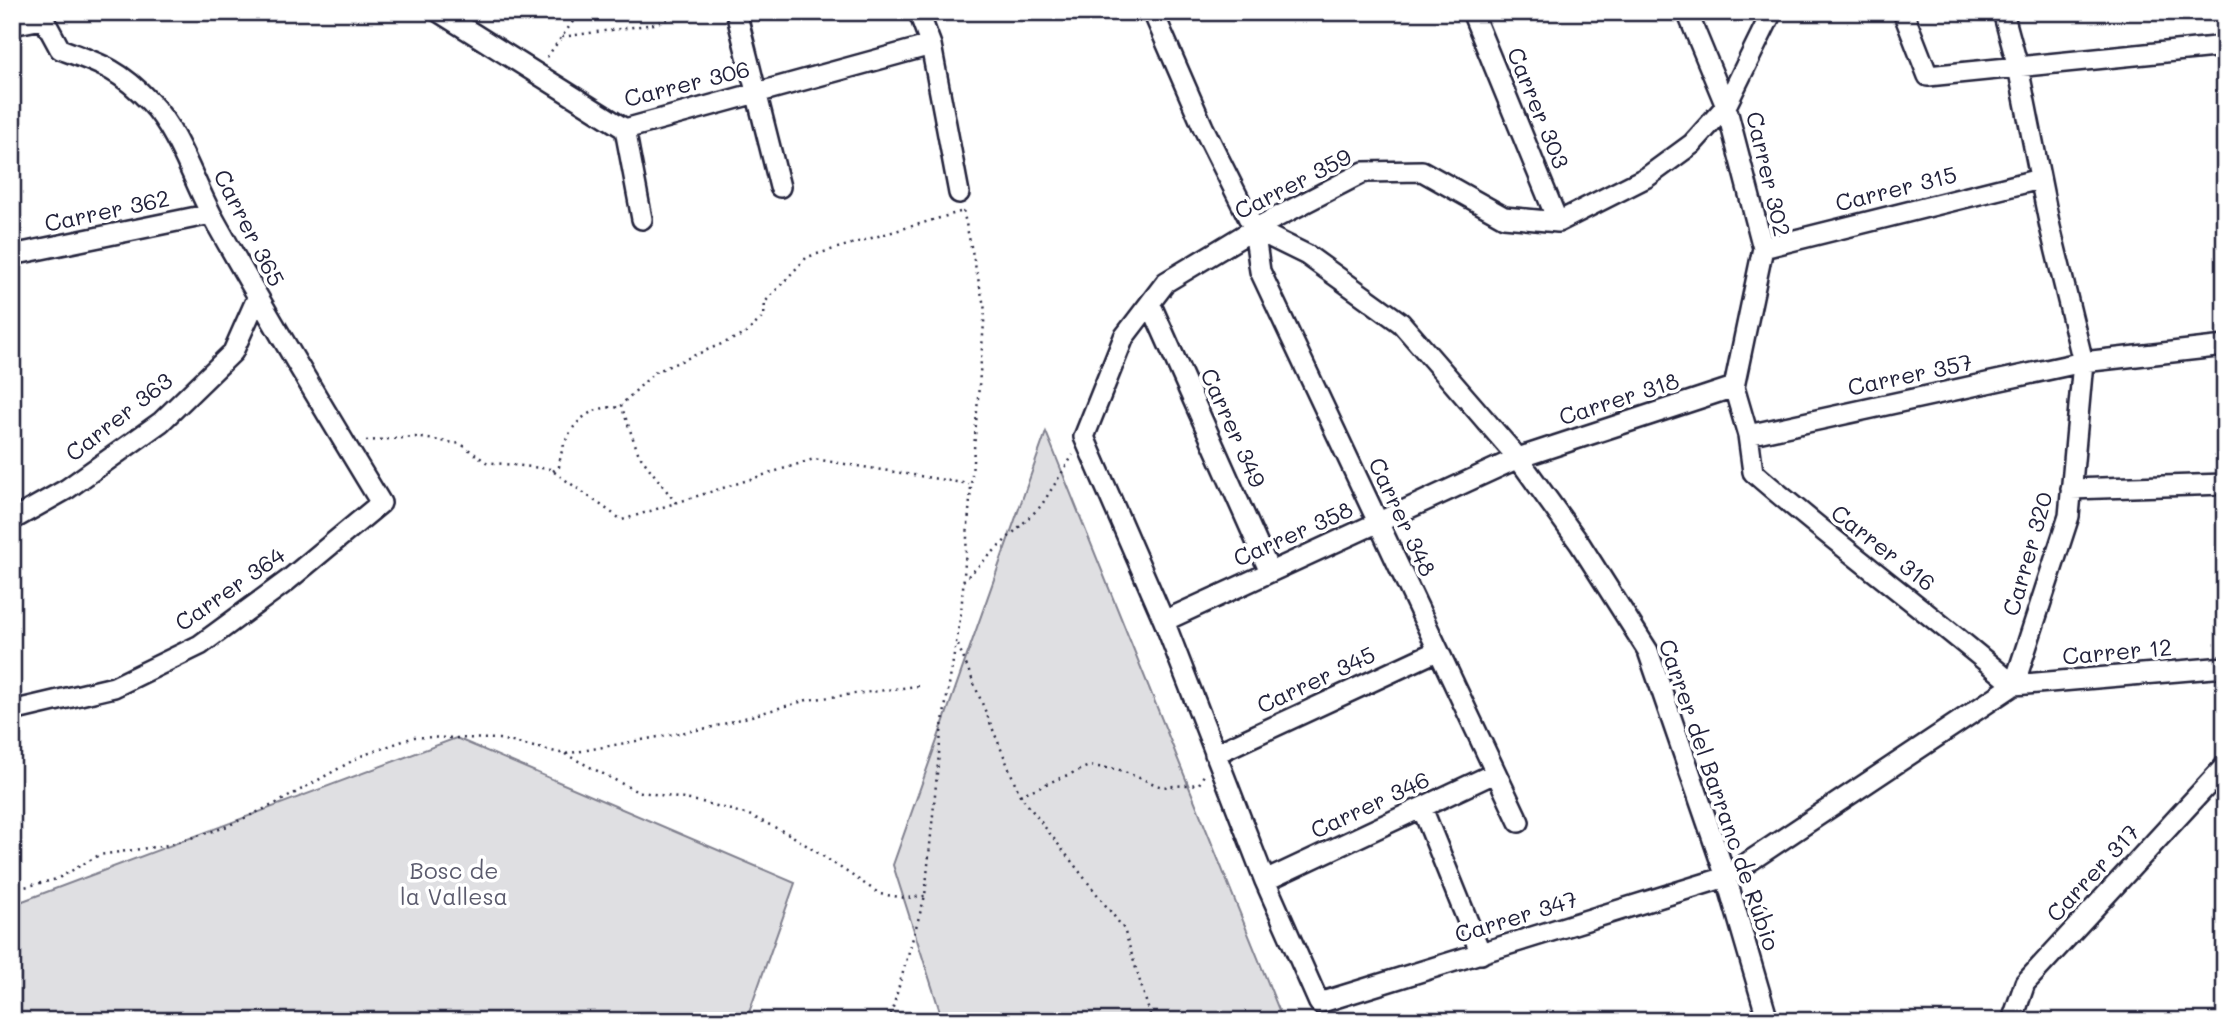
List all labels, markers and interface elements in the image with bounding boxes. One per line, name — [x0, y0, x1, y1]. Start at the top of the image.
street label: Carrer 303 — [1501, 43, 1577, 173]
street label: Carrer 306 — [621, 53, 753, 113]
street label: Carrer 302 — [1740, 108, 1798, 239]
street label: Carrer 359 — [1229, 141, 1356, 225]
street label: Carrer 315 — [1832, 158, 1960, 218]
street label: Carrer 365 — [208, 164, 292, 291]
street label: Carrer 362 — [41, 182, 172, 238]
street label: Carrer 357 — [1845, 346, 1975, 402]
street label: Carrer 349 — [1194, 363, 1274, 492]
street label: Carrer 318 — [1555, 364, 1683, 432]
street label: Carrer 363 — [59, 365, 178, 467]
street label: Carrer 348 — [1362, 452, 1444, 581]
street label: Carrer 320 — [1995, 488, 2059, 619]
street label: Carrer 358 — [1228, 493, 1357, 573]
street label: Carrer 316 — [1825, 497, 1942, 597]
street label: Carrer 364 — [168, 539, 291, 637]
street label: Carrer 12 — [2061, 631, 2173, 671]
street label: Carrer del Barranc de Rúbio — [1652, 635, 1787, 954]
street label: Carrer 345 — [1252, 639, 1380, 720]
street label: Carrer 346 — [1305, 763, 1434, 845]
street label: Carrer 317 — [2039, 817, 2145, 928]
park label: Bosc de la Vallesa — [400, 855, 508, 911]
street label: Carrer 347 — [1451, 883, 1581, 949]

